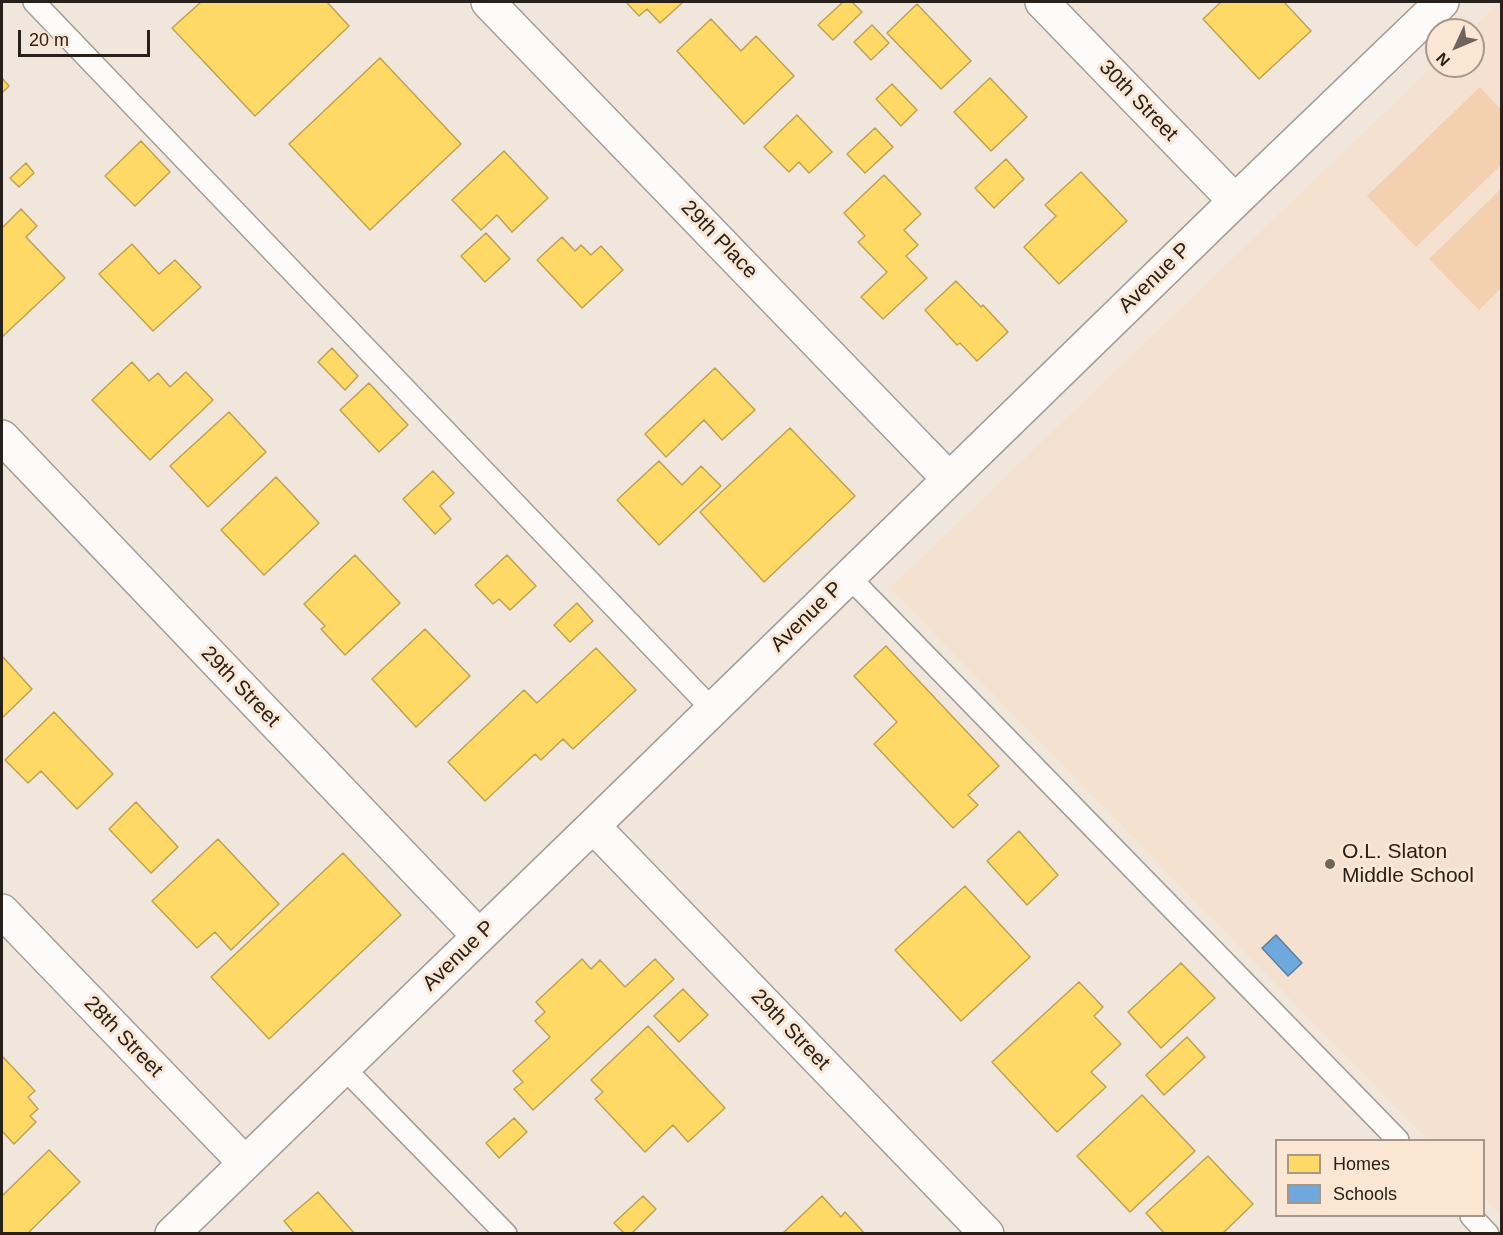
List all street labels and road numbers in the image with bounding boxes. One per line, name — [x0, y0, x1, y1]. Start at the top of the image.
street label: 30th Street — [1093, 55, 1183, 147]
street label: 29th Place — [675, 196, 763, 284]
street label: Avenue P — [1114, 237, 1196, 319]
street label: Avenue P — [766, 576, 848, 658]
street label: 29th Street — [195, 641, 285, 733]
street label: Avenue P — [418, 915, 500, 997]
street label: 29th Street — [745, 984, 835, 1076]
street label: 28th Street — [78, 991, 168, 1083]

